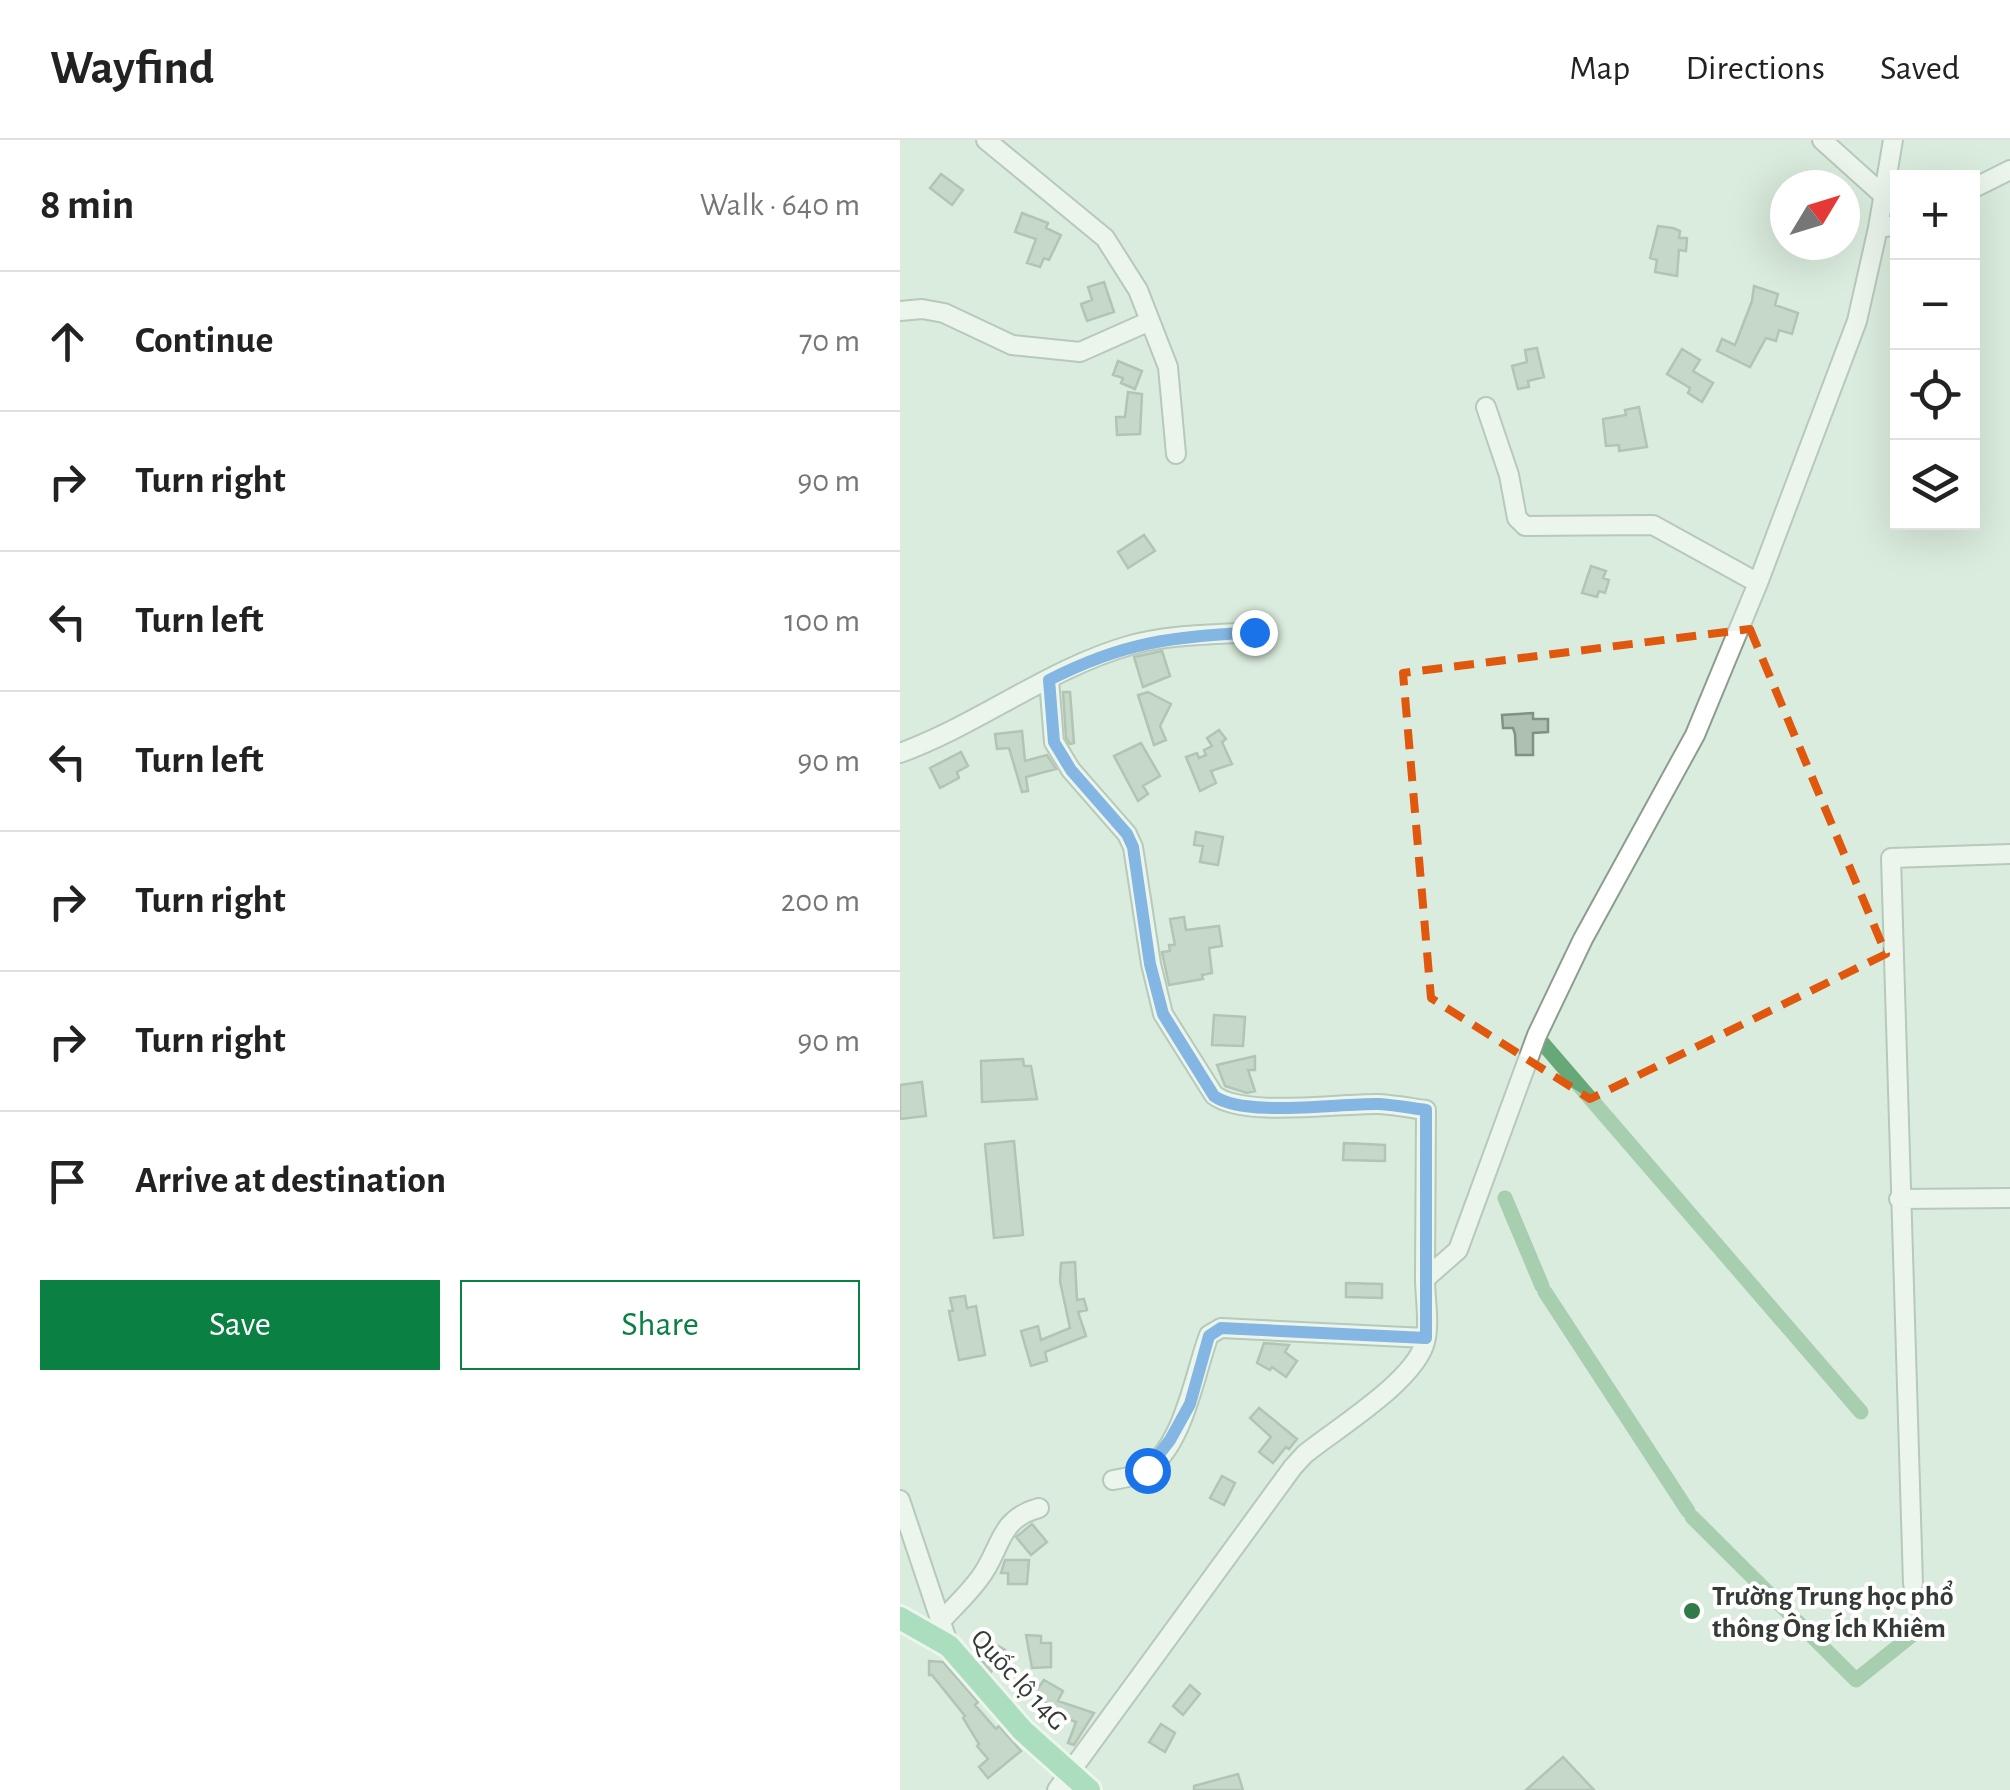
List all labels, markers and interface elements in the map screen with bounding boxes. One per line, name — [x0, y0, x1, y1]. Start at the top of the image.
text: Wayfind — [50, 45, 214, 93]
text: Map — [1569, 51, 1630, 86]
text: Directions — [1685, 51, 1825, 86]
text: Saved — [1880, 51, 1960, 86]
north arrow — [1770, 170, 1860, 260]
map controls — [1890, 170, 1980, 530]
button: + — [1890, 170, 1980, 260]
text: 8 min — [40, 184, 134, 226]
text: Walk · 640 m — [700, 189, 860, 221]
button: − — [1890, 260, 1980, 350]
icon: ahead — [40, 314, 95, 369]
text: Continue — [135, 322, 273, 360]
text: 70 m — [799, 325, 860, 357]
button: locate — [1890, 350, 1980, 440]
button: layers — [1890, 440, 1980, 530]
icon: right — [40, 454, 95, 509]
text: Turn right — [135, 462, 285, 500]
text: 90 m — [797, 465, 860, 497]
icon: left — [40, 594, 95, 649]
text: Turn left — [135, 602, 263, 640]
text: 100 m — [784, 605, 860, 637]
route end — [1232, 610, 1278, 656]
icon: left — [40, 734, 95, 789]
text: Turn left — [135, 742, 263, 780]
text: 90 m — [797, 745, 860, 777]
icon: right — [40, 874, 95, 929]
text: Turn right — [135, 882, 285, 920]
text: 200 m — [781, 885, 860, 917]
icon: right — [40, 1014, 95, 1069]
text: Turn right — [135, 1022, 285, 1060]
text: 90 m — [797, 1025, 860, 1057]
icon: arrive — [40, 1154, 95, 1209]
text: Arrive at destination — [135, 1162, 446, 1200]
button: Save — [40, 1280, 440, 1370]
button: Share — [460, 1280, 860, 1370]
route start — [1125, 1448, 1171, 1494]
place label: Trường Trung học phổ thông Ông Ích Khiêm — [1712, 1580, 1953, 1643]
marker: Trường Trung học phổ thông Ông Ích Khiêm — [1681, 1600, 1703, 1622]
street label: Quốc lộ 14G — [965, 1625, 1072, 1736]

